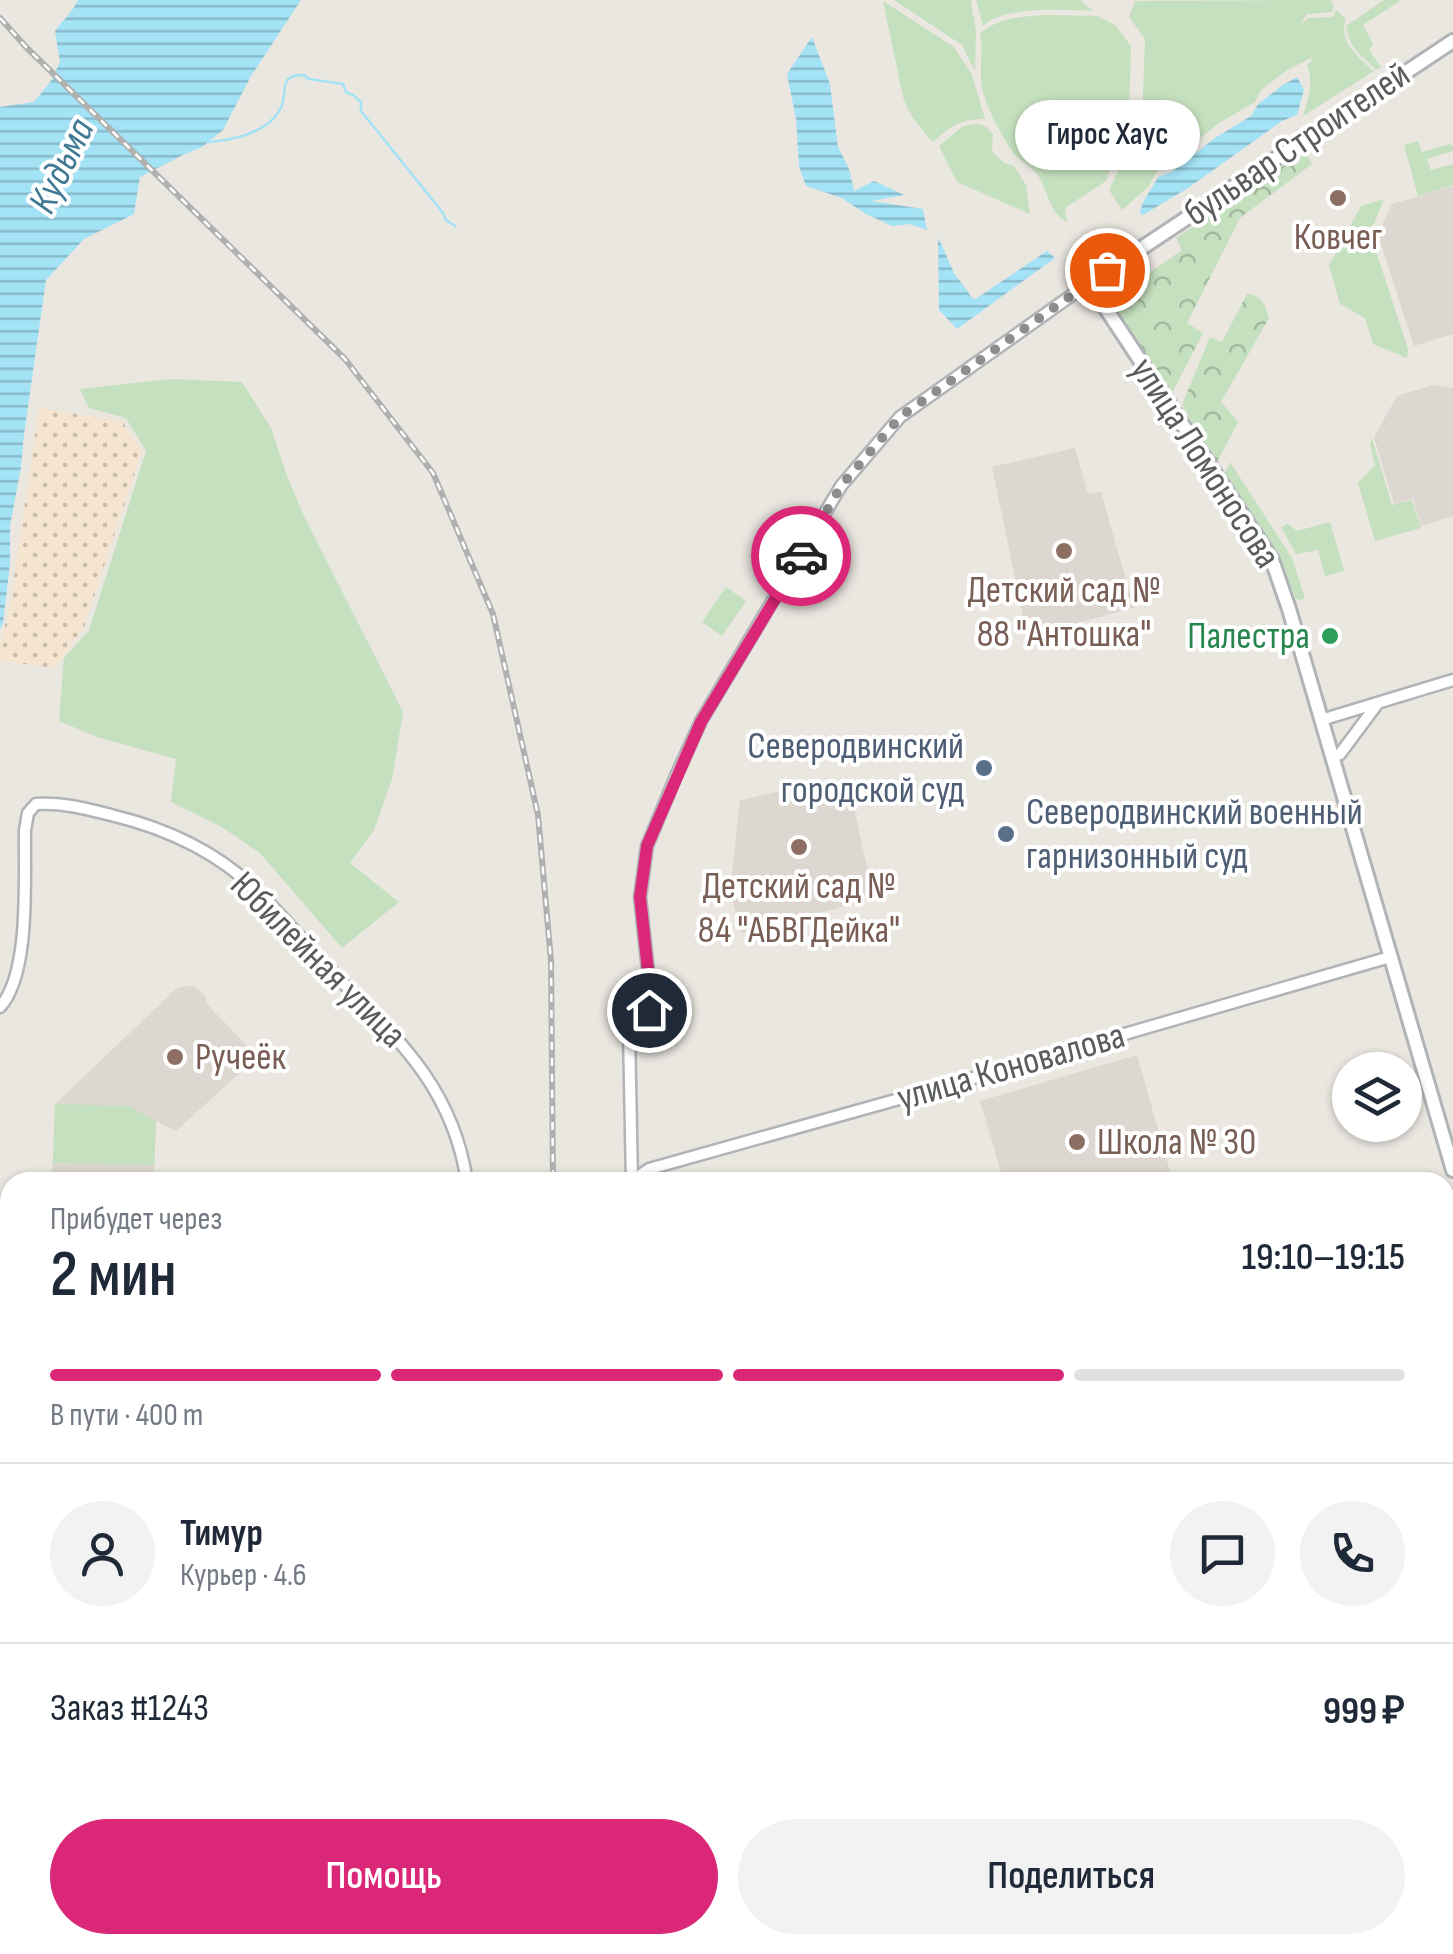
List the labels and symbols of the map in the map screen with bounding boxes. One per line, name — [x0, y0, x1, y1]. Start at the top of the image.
street label: бульвар Строителей — [1176, 52, 1418, 236]
callout: Гирос Хаус — [1014, 100, 1200, 170]
water label: Кудьма — [19, 111, 105, 221]
marker: Ковчег — [1327, 187, 1349, 209]
place label: Ковчег — [1294, 215, 1382, 260]
pin — [1065, 228, 1150, 313]
street label: улица Ломоносова — [1120, 349, 1290, 577]
courier — [751, 506, 851, 606]
marker: Детский сад № 88 "Антошка" — [1053, 540, 1075, 562]
place label: Детский сад № 88 "Антошка" — [967, 568, 1161, 657]
place label: Палестра — [1187, 614, 1310, 659]
marker: Палестра — [1319, 625, 1341, 647]
place label: Северодвинский городской суд — [747, 724, 964, 813]
marker: Северодвинский городской суд — [973, 757, 995, 779]
place label: Северодвинский военный гарнизонный суд — [1026, 790, 1363, 879]
marker: Северодвинский военный гарнизонный суд — [995, 823, 1017, 845]
marker: Детский сад № 84 "АБВГДейка" — [788, 836, 810, 858]
street label: Юбилейная улица — [221, 863, 415, 1057]
place label: Детский сад № 84 "АБВГДейка" — [698, 864, 900, 953]
pin — [607, 968, 692, 1053]
street label: улица Коновалова — [892, 1013, 1130, 1121]
place label: Ручеёк — [195, 1035, 287, 1080]
marker: Ручеёк — [164, 1046, 186, 1068]
place label: Школа № 30 — [1097, 1120, 1256, 1165]
marker: Школа № 30 — [1066, 1131, 1088, 1153]

